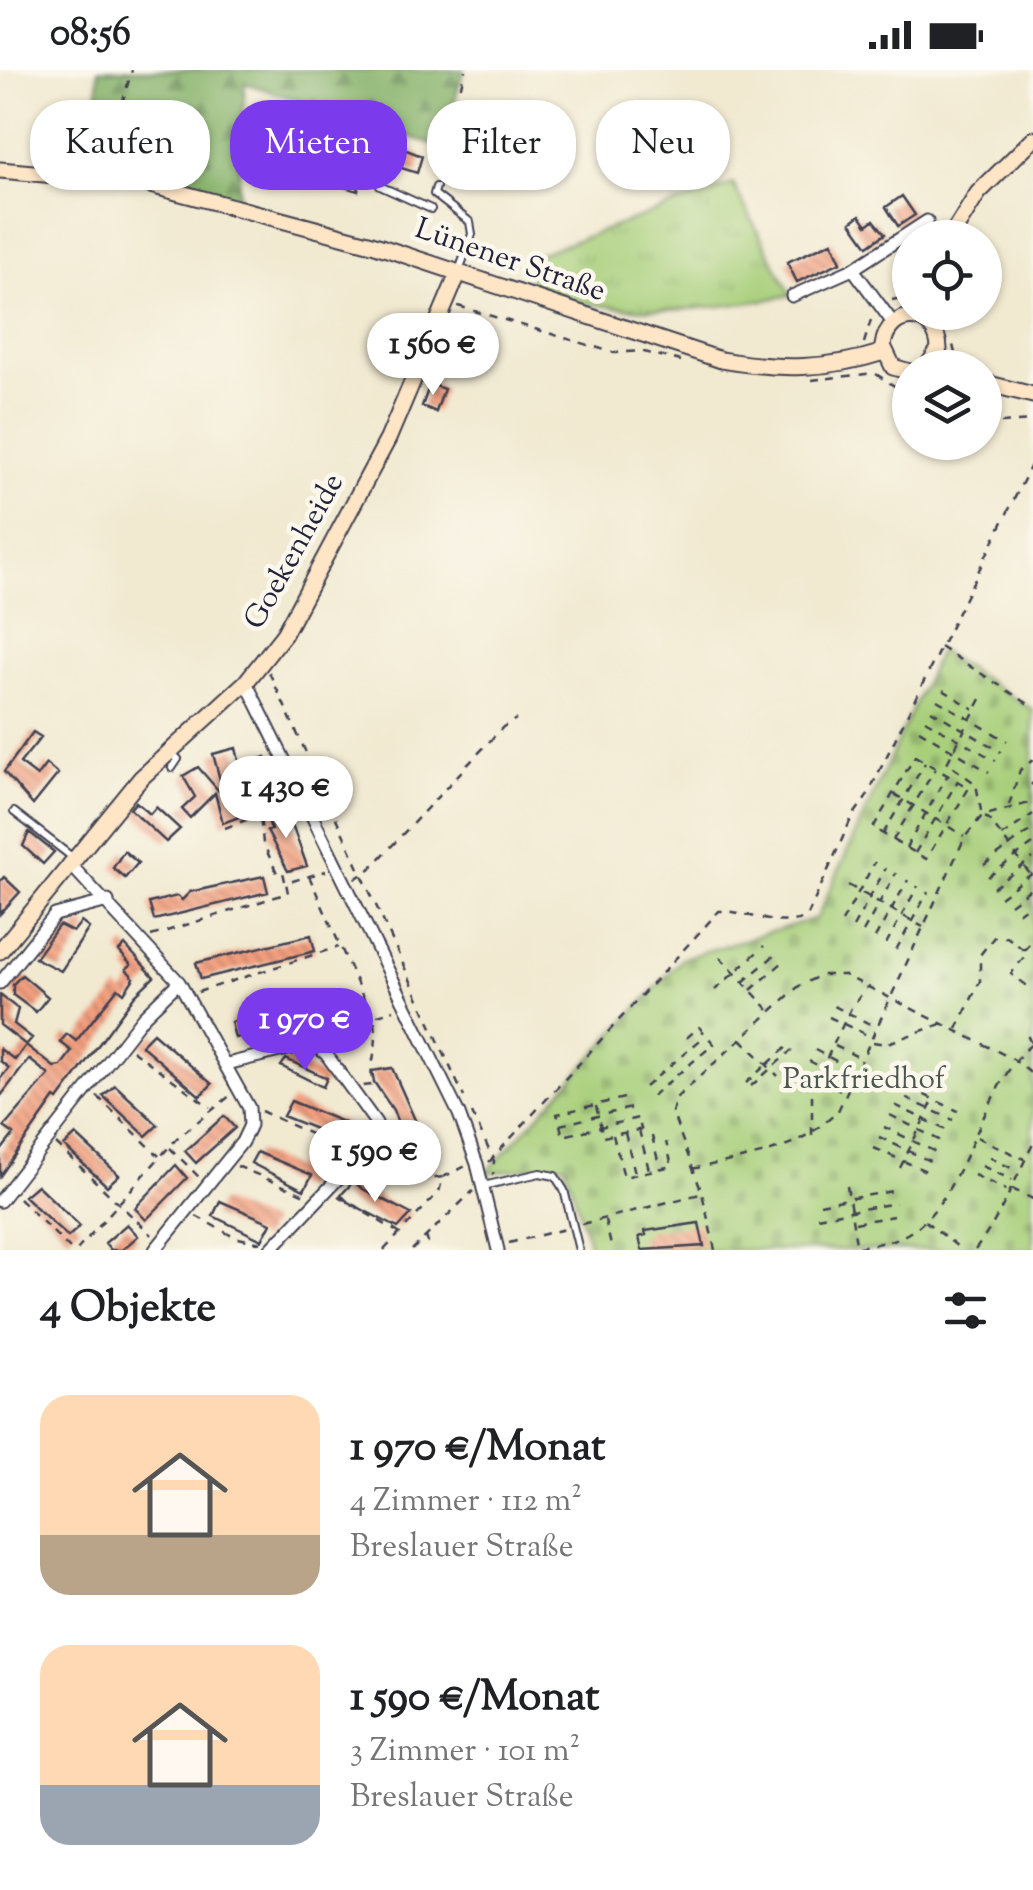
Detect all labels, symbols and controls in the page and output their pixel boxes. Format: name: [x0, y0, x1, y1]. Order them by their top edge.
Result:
text: 08:56: [50, 8, 131, 62]
chip: Kaufen: [30, 100, 210, 190]
chip: Mieten: [230, 100, 407, 190]
chip: Filter: [427, 100, 576, 190]
chip: Neu: [596, 100, 730, 190]
street label: Lünener Straße: [409, 208, 611, 314]
map controls: [892, 220, 1002, 460]
button: locate: [892, 220, 1002, 330]
pin: 1 560 €: [341, 313, 525, 398]
text: 1 560 €: [389, 322, 477, 368]
button: layers: [892, 350, 1002, 460]
street label: Goekenheide: [234, 466, 356, 638]
pin: 1 430 €: [194, 756, 378, 841]
text: 1 430 €: [241, 765, 331, 811]
pin: 1 970 €: [213, 988, 397, 1073]
text: 1 970 €: [259, 997, 351, 1043]
park label: Parkfriedhof: [783, 1059, 947, 1102]
pin: 1 590 €: [283, 1120, 467, 1205]
text: 1 590 €: [331, 1129, 419, 1175]
text: 4 Objekte: [40, 1280, 216, 1340]
icon: filters: [938, 1283, 993, 1338]
text: 1 970 €/Monat: [350, 1419, 605, 1479]
icon: home: [120, 1435, 240, 1555]
text: 4 Zimmer · 112 m²: [350, 1479, 582, 1525]
text: Breslauer Straße: [350, 1525, 574, 1571]
text: 1 590 €/Monat: [350, 1669, 599, 1729]
icon: home: [120, 1685, 240, 1805]
text: 3 Zimmer · 101 m²: [350, 1729, 580, 1775]
text: Breslauer Straße: [350, 1775, 574, 1821]

